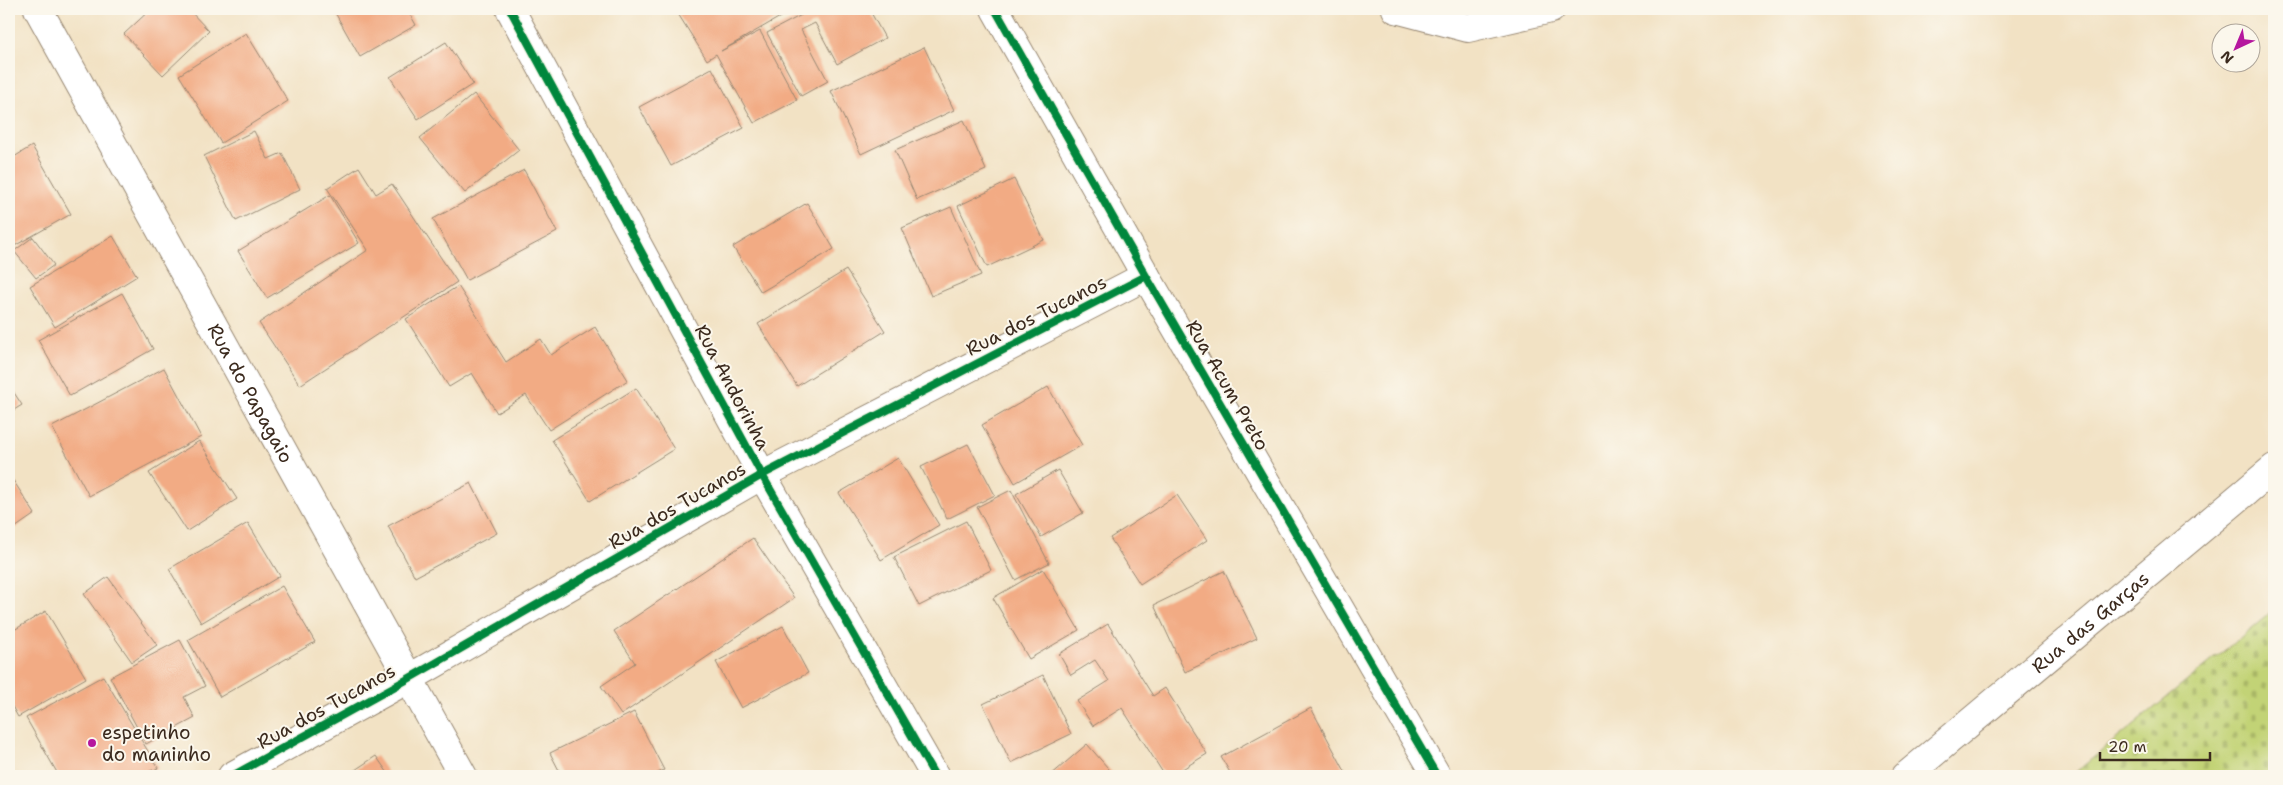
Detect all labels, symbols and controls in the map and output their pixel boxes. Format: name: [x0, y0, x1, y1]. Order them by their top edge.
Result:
north arrow: [2210, 22, 2260, 72]
text: N: [2217, 47, 2237, 68]
street label: Rua dos Tucanos: [962, 269, 1111, 362]
street label: Rua Acum Preto: [1180, 315, 1275, 455]
street label: Rua do Papagaio: [202, 319, 299, 467]
street label: Rua Andorinha: [689, 320, 776, 454]
street label: Rua dos Tucanos: [604, 456, 750, 555]
street label: Rua das Garças: [2026, 566, 2154, 679]
street label: Rua dos Tucanos: [253, 658, 400, 755]
place label: espetinho do maninho: [102, 720, 211, 767]
scale bar: [2100, 730, 2210, 762]
marker: espetinho do maninho: [86, 737, 98, 749]
text: 20 m: [2108, 737, 2147, 757]

